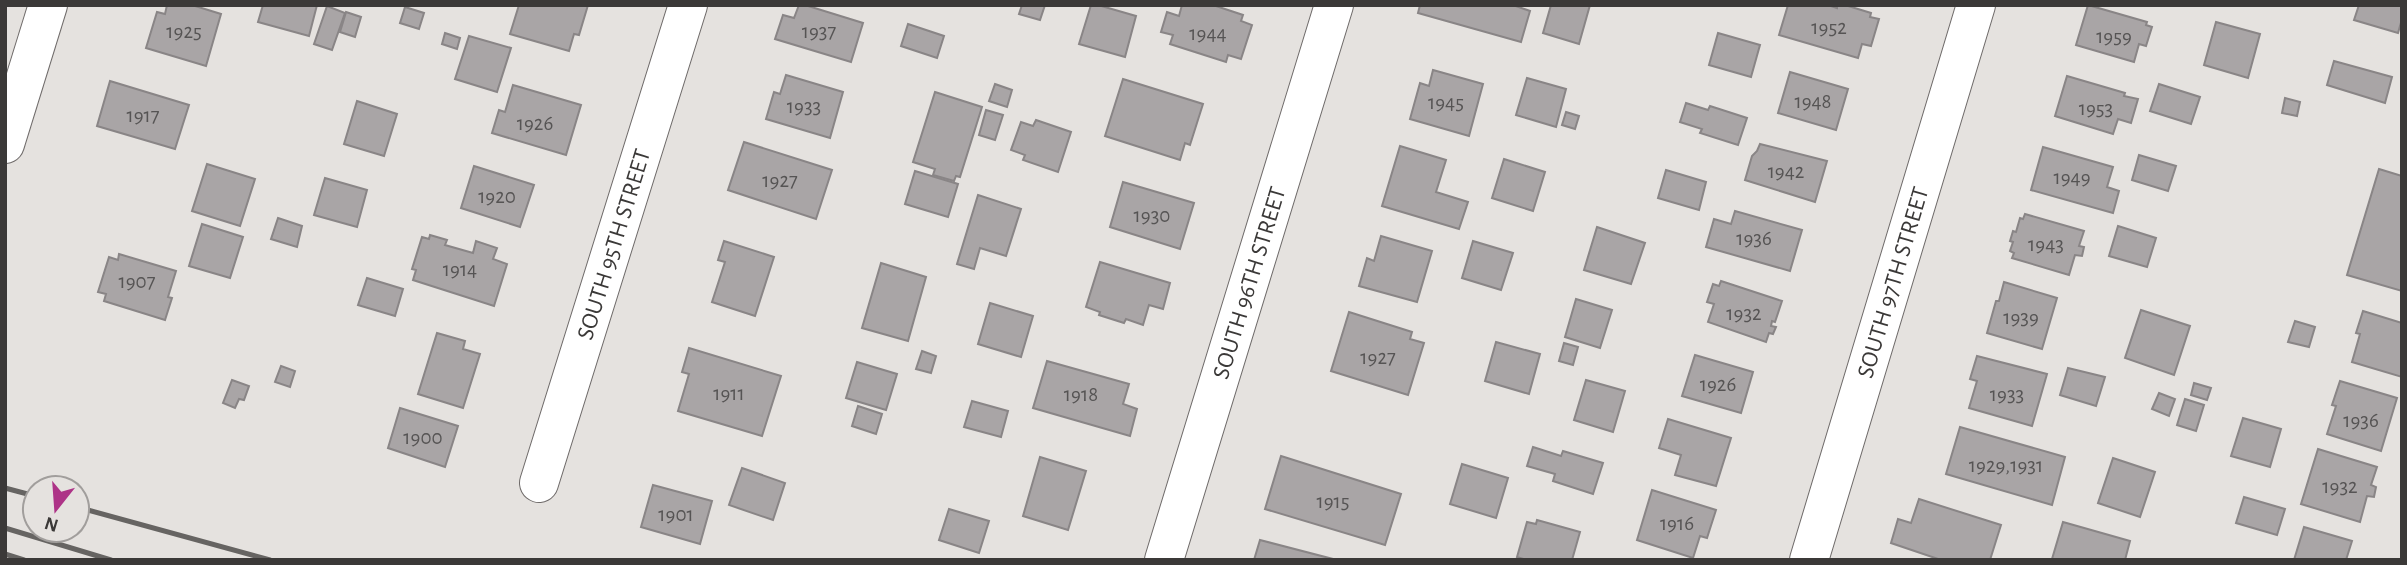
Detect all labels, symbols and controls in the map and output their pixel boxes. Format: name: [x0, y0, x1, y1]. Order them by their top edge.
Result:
house number: 1952: [1811, 17, 1847, 38]
house number: 1925: [166, 21, 202, 42]
house number: 1937: [802, 21, 836, 42]
house number: 1944: [1189, 23, 1227, 44]
house number: 1959: [2096, 26, 2132, 47]
house number: 1948: [1794, 91, 1832, 112]
house number: 1945: [1428, 92, 1464, 113]
house number: 1933: [787, 96, 821, 117]
house number: 1953: [2079, 98, 2113, 119]
house number: 1917: [126, 105, 160, 126]
house number: 1926: [517, 113, 553, 134]
street label: SOUTH 95TH STREET: [573, 146, 655, 343]
house number: 1942: [1768, 161, 1804, 182]
house number: 1949: [2053, 167, 2091, 188]
house number: 1927: [762, 170, 798, 191]
street label: SOUTH 96TH STREET: [1209, 184, 1291, 382]
street label: SOUTH 97TH STREET: [1853, 184, 1934, 381]
house number: 1920: [478, 186, 516, 207]
house number: 1930: [1134, 205, 1170, 226]
house number: 1936: [1736, 228, 1772, 249]
house number: 1943: [2028, 234, 2064, 255]
house number: 1914: [443, 259, 477, 280]
house number: 1907: [119, 271, 156, 292]
house number: 1932: [1726, 303, 1762, 324]
house number: 1939: [2003, 307, 2039, 328]
house number: 1927: [1360, 347, 1396, 368]
house number: 1926: [1700, 374, 1736, 395]
house number: 1911: [713, 383, 745, 404]
house number: 1918: [1064, 384, 1098, 405]
house number: 1933: [1990, 384, 2024, 405]
house number: 1936: [2343, 410, 2379, 431]
house number: 1900: [403, 427, 443, 448]
house number: 1929,1931: [1969, 455, 2043, 476]
north arrow: [21, 474, 91, 544]
house number: 1932: [2322, 476, 2358, 497]
house number: 1915: [1316, 491, 1350, 512]
house number: 1901: [658, 504, 694, 525]
text: N: [42, 513, 61, 535]
house number: 1916: [1660, 513, 1694, 534]

